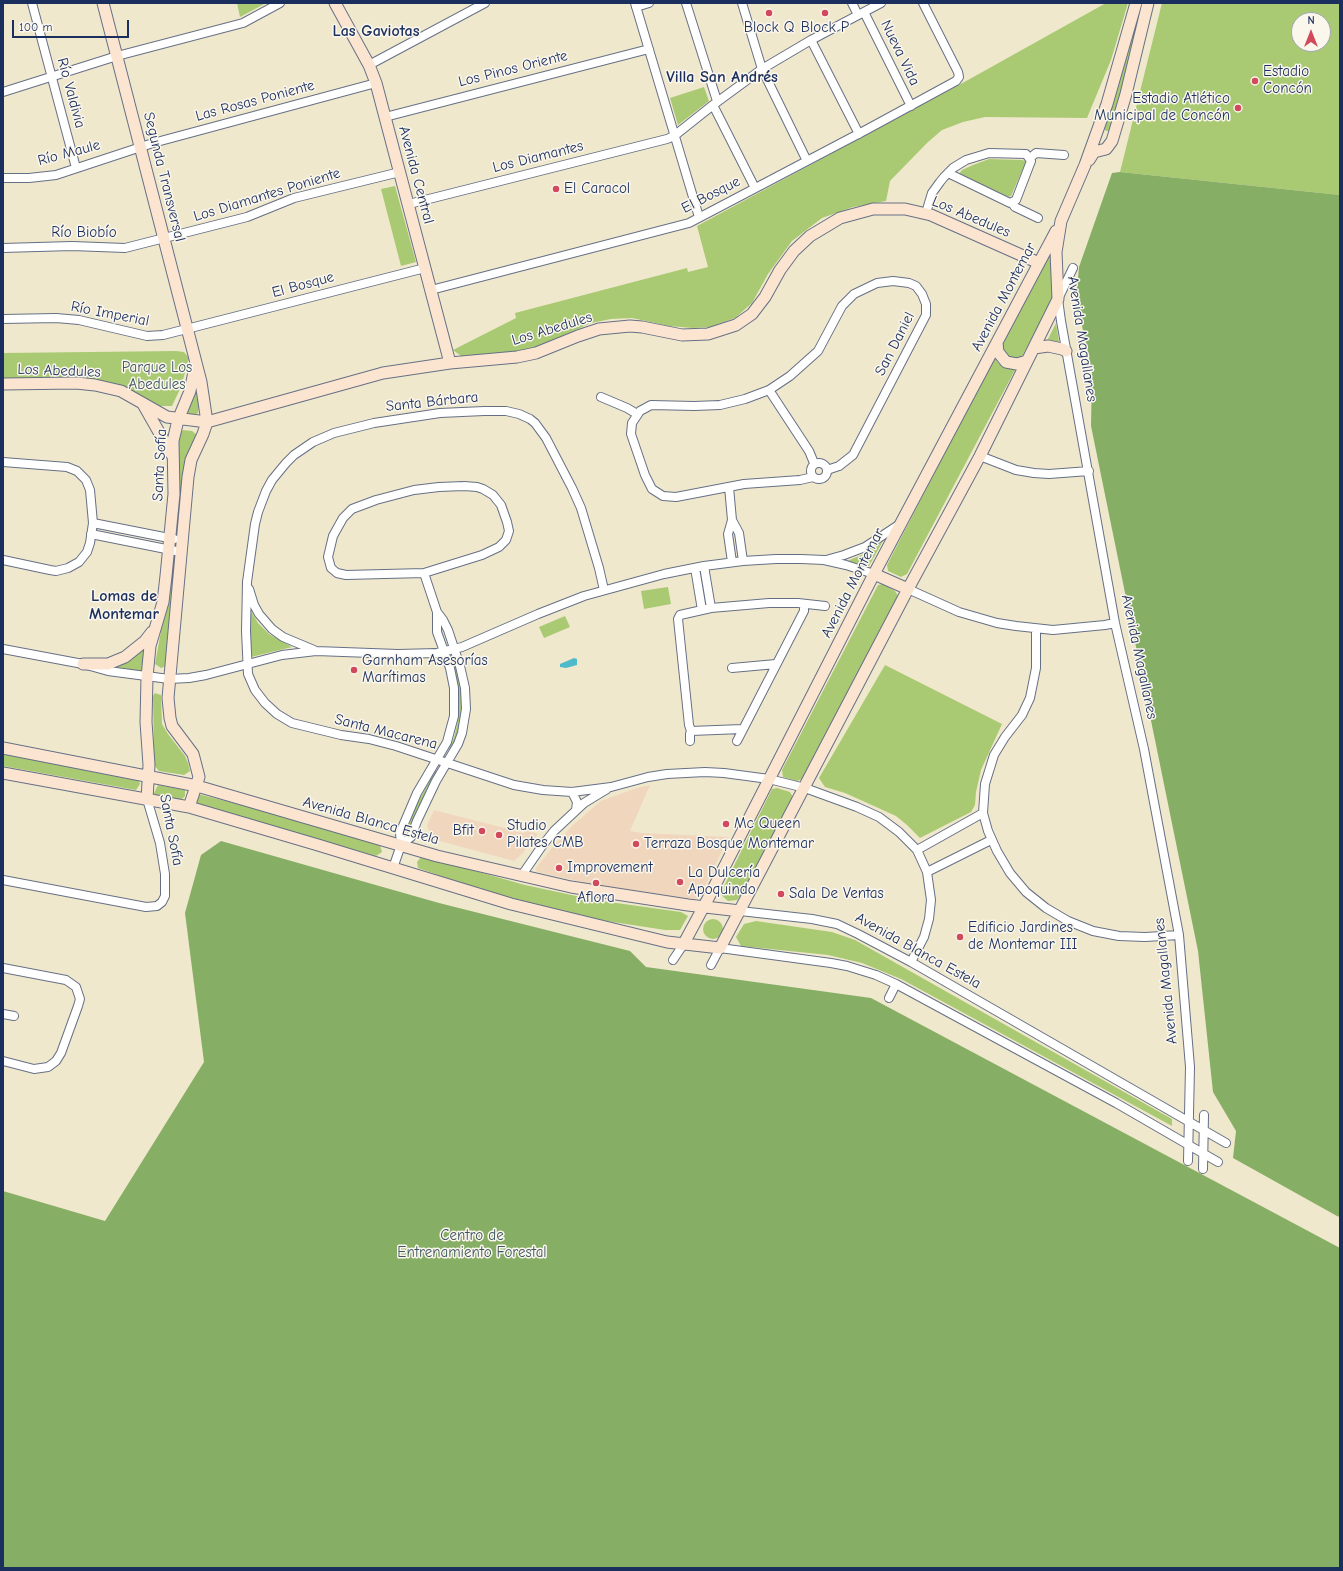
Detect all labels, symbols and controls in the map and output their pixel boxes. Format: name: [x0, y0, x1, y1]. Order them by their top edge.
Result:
marker: Block Q: [764, 8, 774, 18]
marker: Block P: [820, 8, 830, 18]
scale bar: [14, 12, 131, 38]
north arrow: [1291, 12, 1331, 52]
text: N: [1307, 14, 1315, 27]
street label: Nueva Vida: [876, 17, 924, 89]
place label: Block Q: [744, 19, 794, 37]
place label: Block P: [801, 19, 849, 37]
text: 100 m: [19, 20, 52, 34]
district label: Las Gaviotas: [333, 21, 419, 41]
street label: Los Pinos Oriente: [457, 47, 569, 91]
street label: Río Valdivia: [53, 56, 89, 130]
place label: Estadio Concón: [1263, 63, 1312, 98]
district label: Villa San Andrés: [666, 67, 778, 87]
street label: Las Rosas Poniente: [193, 76, 317, 126]
marker: Estadio Concón: [1250, 76, 1260, 86]
place label: Estadio Atlético Municipal de Concón: [1094, 90, 1230, 125]
marker: Estadio Atlético Municipal de Concón: [1233, 103, 1243, 113]
street label: Segunda Transversal: [139, 110, 189, 244]
street label: Avenida Central: [394, 124, 438, 226]
street label: Río Maule: [36, 136, 102, 170]
street label: Los Diamantes: [491, 137, 585, 177]
street label: Los Diamantes Poniente: [191, 164, 343, 226]
street label: El Bosque: [679, 173, 743, 217]
place label: El Caracol: [564, 180, 630, 198]
marker: El Caracol: [551, 184, 561, 194]
street label: Los Abedules: [929, 192, 1013, 242]
street label: Río Biobío: [51, 224, 117, 242]
street label: Avenida Montemar: [968, 239, 1040, 355]
street label: El Bosque: [270, 268, 336, 302]
street label: Avenida Magallanes: [1063, 275, 1101, 403]
street label: Río Imperial: [69, 298, 151, 330]
street label: Los Abedules: [510, 308, 594, 350]
street label: San Daniel: [871, 309, 919, 379]
park label: Parque Los Abedules: [122, 359, 192, 394]
street label: Los Abedules: [17, 361, 101, 381]
street label: Santa Bárbara: [385, 388, 479, 416]
street label: Santa Sofía: [149, 428, 171, 502]
street label: Avenida Montemar: [818, 525, 888, 641]
district label: Lomas de Montemar: [89, 586, 159, 624]
street label: Avenida Magallanes: [1117, 593, 1161, 721]
place label: Garnham Asesorías Marítimas: [362, 652, 488, 687]
marker: Garnham Asesorías Marítimas: [349, 665, 359, 675]
street label: Santa Macarena: [333, 711, 439, 753]
street label: Santa Sofía: [155, 793, 187, 867]
street label: Avenida Blanca Estela: [301, 793, 441, 849]
place label: Mc Queen: [734, 815, 800, 833]
place label: Studio Pilates CMB: [507, 817, 584, 852]
marker: Mc Queen: [721, 819, 731, 829]
place label: Bfit: [453, 822, 474, 840]
marker: Bfit: [477, 826, 487, 836]
marker: Studio Pilates CMB: [494, 830, 504, 840]
place label: Terraza Bosque Montemar: [644, 835, 814, 853]
marker: Terraza Bosque Montemar: [631, 839, 641, 849]
place label: Improvement: [567, 859, 653, 877]
marker: Improvement: [554, 863, 564, 873]
place label: La Dulcería Apoquindo: [688, 864, 760, 899]
marker: La Dulcería Apoquindo: [675, 877, 685, 887]
marker: Aflora: [591, 878, 601, 888]
place label: Sala De Ventas: [789, 885, 884, 903]
place label: Aflora: [577, 889, 615, 907]
marker: Sala De Ventas: [776, 889, 786, 899]
street label: Avenida Blanca Estela: [852, 909, 984, 993]
street label: Avenida Magallanes: [1150, 917, 1182, 1045]
place label: Edificio Jardines de Montemar III: [968, 919, 1077, 954]
marker: Edificio Jardines de Montemar III: [955, 932, 965, 942]
park label: Centro de Entrenamiento Forestal: [397, 1227, 547, 1262]

